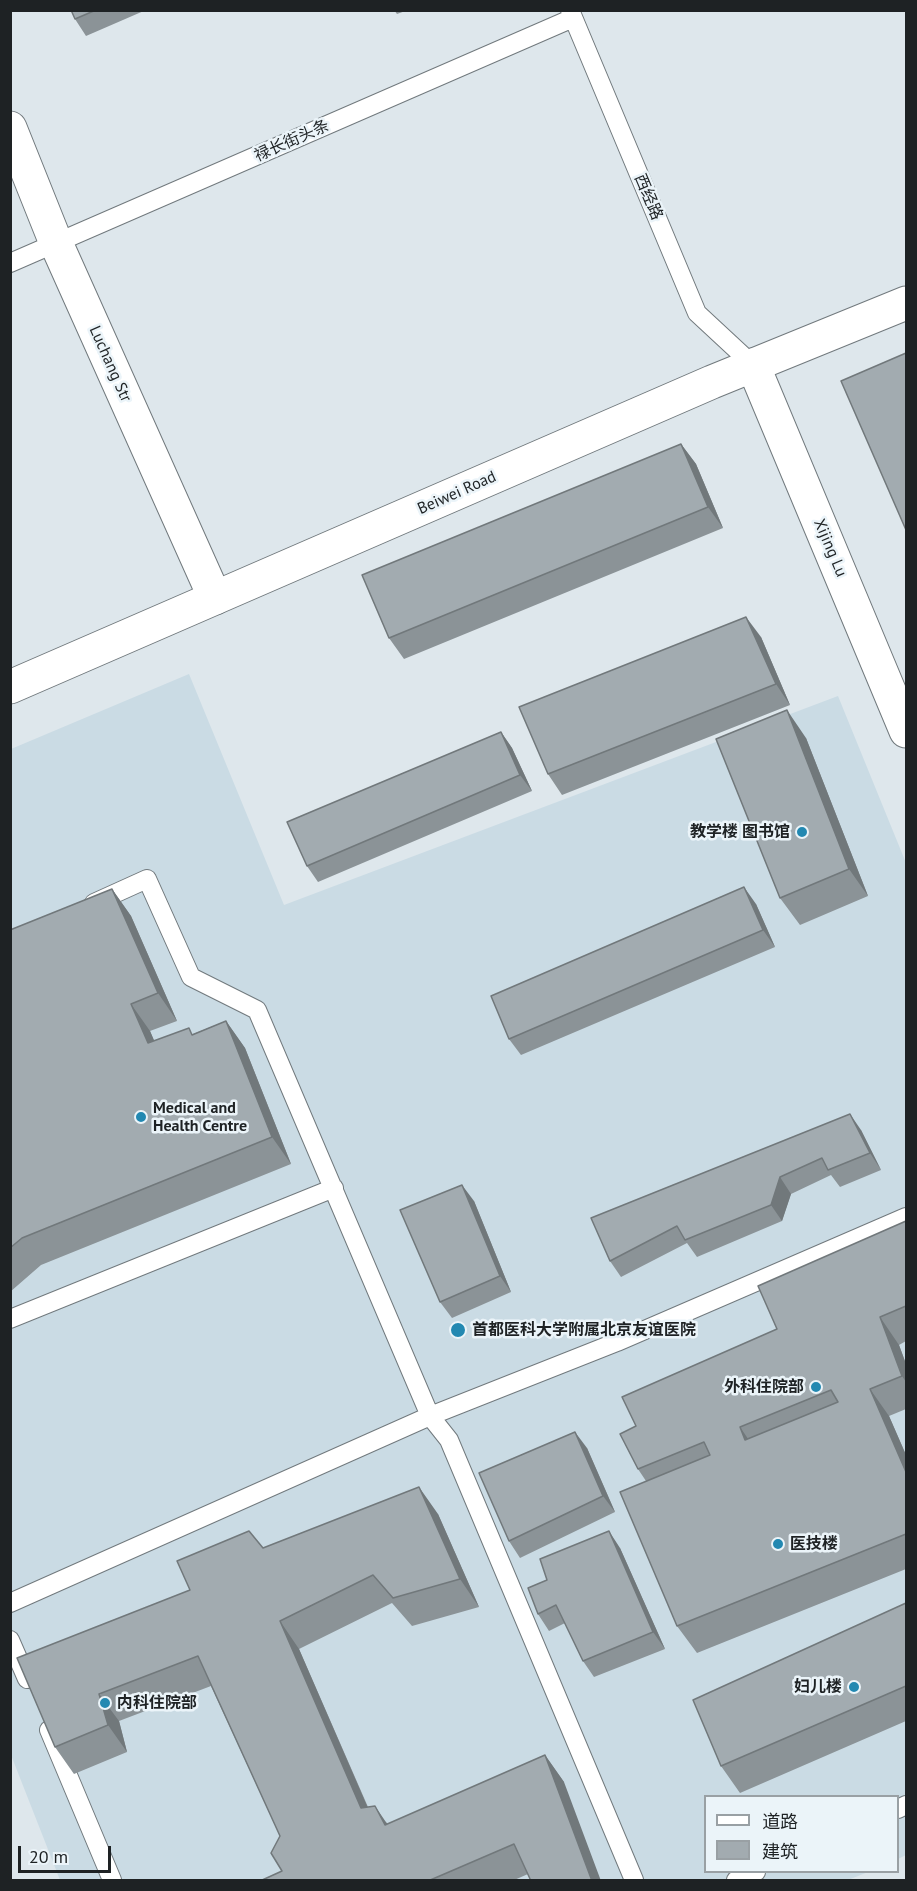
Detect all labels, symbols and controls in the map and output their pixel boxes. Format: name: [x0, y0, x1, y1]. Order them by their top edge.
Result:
street label: 禄长街头条: [252, 116, 332, 166]
street label: 西经路: [630, 171, 666, 223]
street label: Luchang Str: [85, 323, 135, 405]
street label: Beiwei Road: [415, 467, 499, 519]
street label: Xijing Lu: [809, 516, 851, 580]
place label: 教学楼 图书馆: [690, 822, 790, 842]
marker: 教学楼 图书馆: [795, 825, 809, 839]
place label: Medical and Health Centre: [153, 1098, 247, 1136]
marker: Medical and Health Centre: [134, 1110, 148, 1124]
place label: 首都医科大学附属北京友谊医院: [472, 1320, 696, 1340]
marker: 首都医科大学附属北京友谊医院: [449, 1321, 467, 1339]
place label: 外科住院部: [724, 1377, 804, 1397]
marker: 外科住院部: [809, 1380, 823, 1394]
place label: 医技楼: [790, 1534, 838, 1554]
marker: 医技楼: [771, 1537, 785, 1551]
place label: 妇儿楼: [794, 1677, 842, 1697]
marker: 妇儿楼: [847, 1680, 861, 1694]
place label: 内科住院部: [117, 1693, 197, 1713]
marker: 内科住院部: [98, 1696, 112, 1710]
legend: [704, 1795, 899, 1873]
text: 道路: [762, 1810, 798, 1833]
scale bar: [21, 1834, 114, 1872]
text: 建筑: [762, 1840, 798, 1863]
text: 20 m: [29, 1845, 68, 1868]

